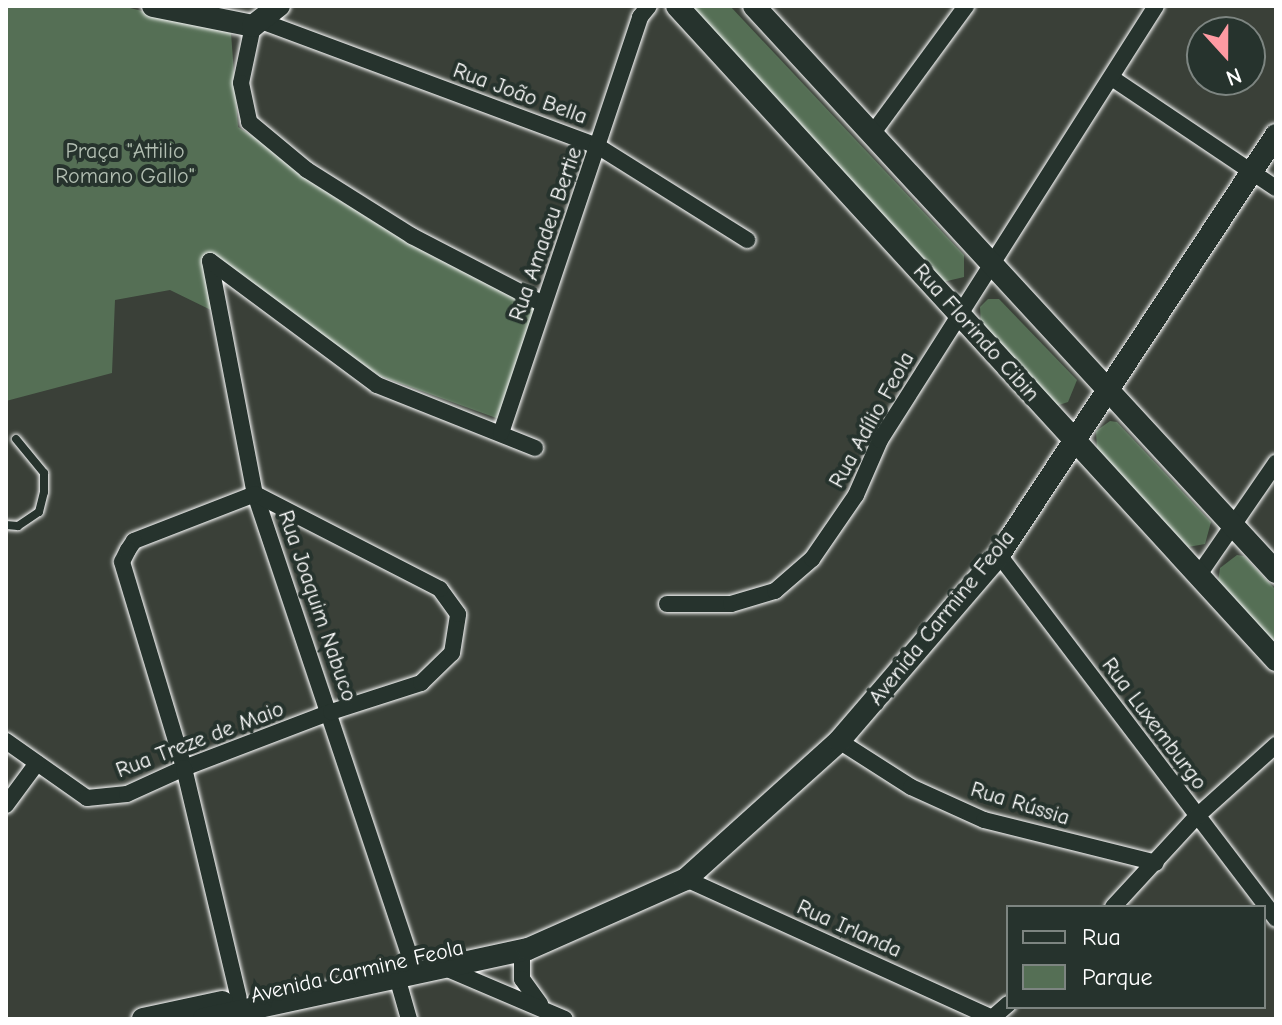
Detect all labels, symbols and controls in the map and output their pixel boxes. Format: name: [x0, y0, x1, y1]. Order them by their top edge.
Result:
north arrow: [1186, 16, 1266, 96]
street label: Rua João Bella: [449, 58, 591, 130]
text: N: [1223, 62, 1245, 91]
park label: Praça "Attilio Romano Gallo": [55, 138, 195, 190]
street label: Rua Amadeu Bertie: [504, 143, 588, 325]
street label: Rua Florindo Cibin: [907, 259, 1045, 407]
street label: Rua Adílio Feola: [824, 347, 920, 493]
street label: Rua Joaquim Nabuco: [272, 507, 362, 705]
street label: Avenida Carmine Feola: [863, 525, 1021, 711]
street label: Rua Luxemburgo: [1096, 653, 1212, 795]
street label: Rua Treze de Maio: [112, 696, 288, 784]
street label: Rua Rússia: [967, 776, 1073, 832]
street label: Rua Irlanda: [793, 894, 905, 964]
legend: [1006, 905, 1266, 1009]
text: Rua: [1082, 923, 1121, 951]
street label: Avenida Carmine Feola: [248, 935, 466, 1009]
text: Parque: [1082, 963, 1153, 991]

